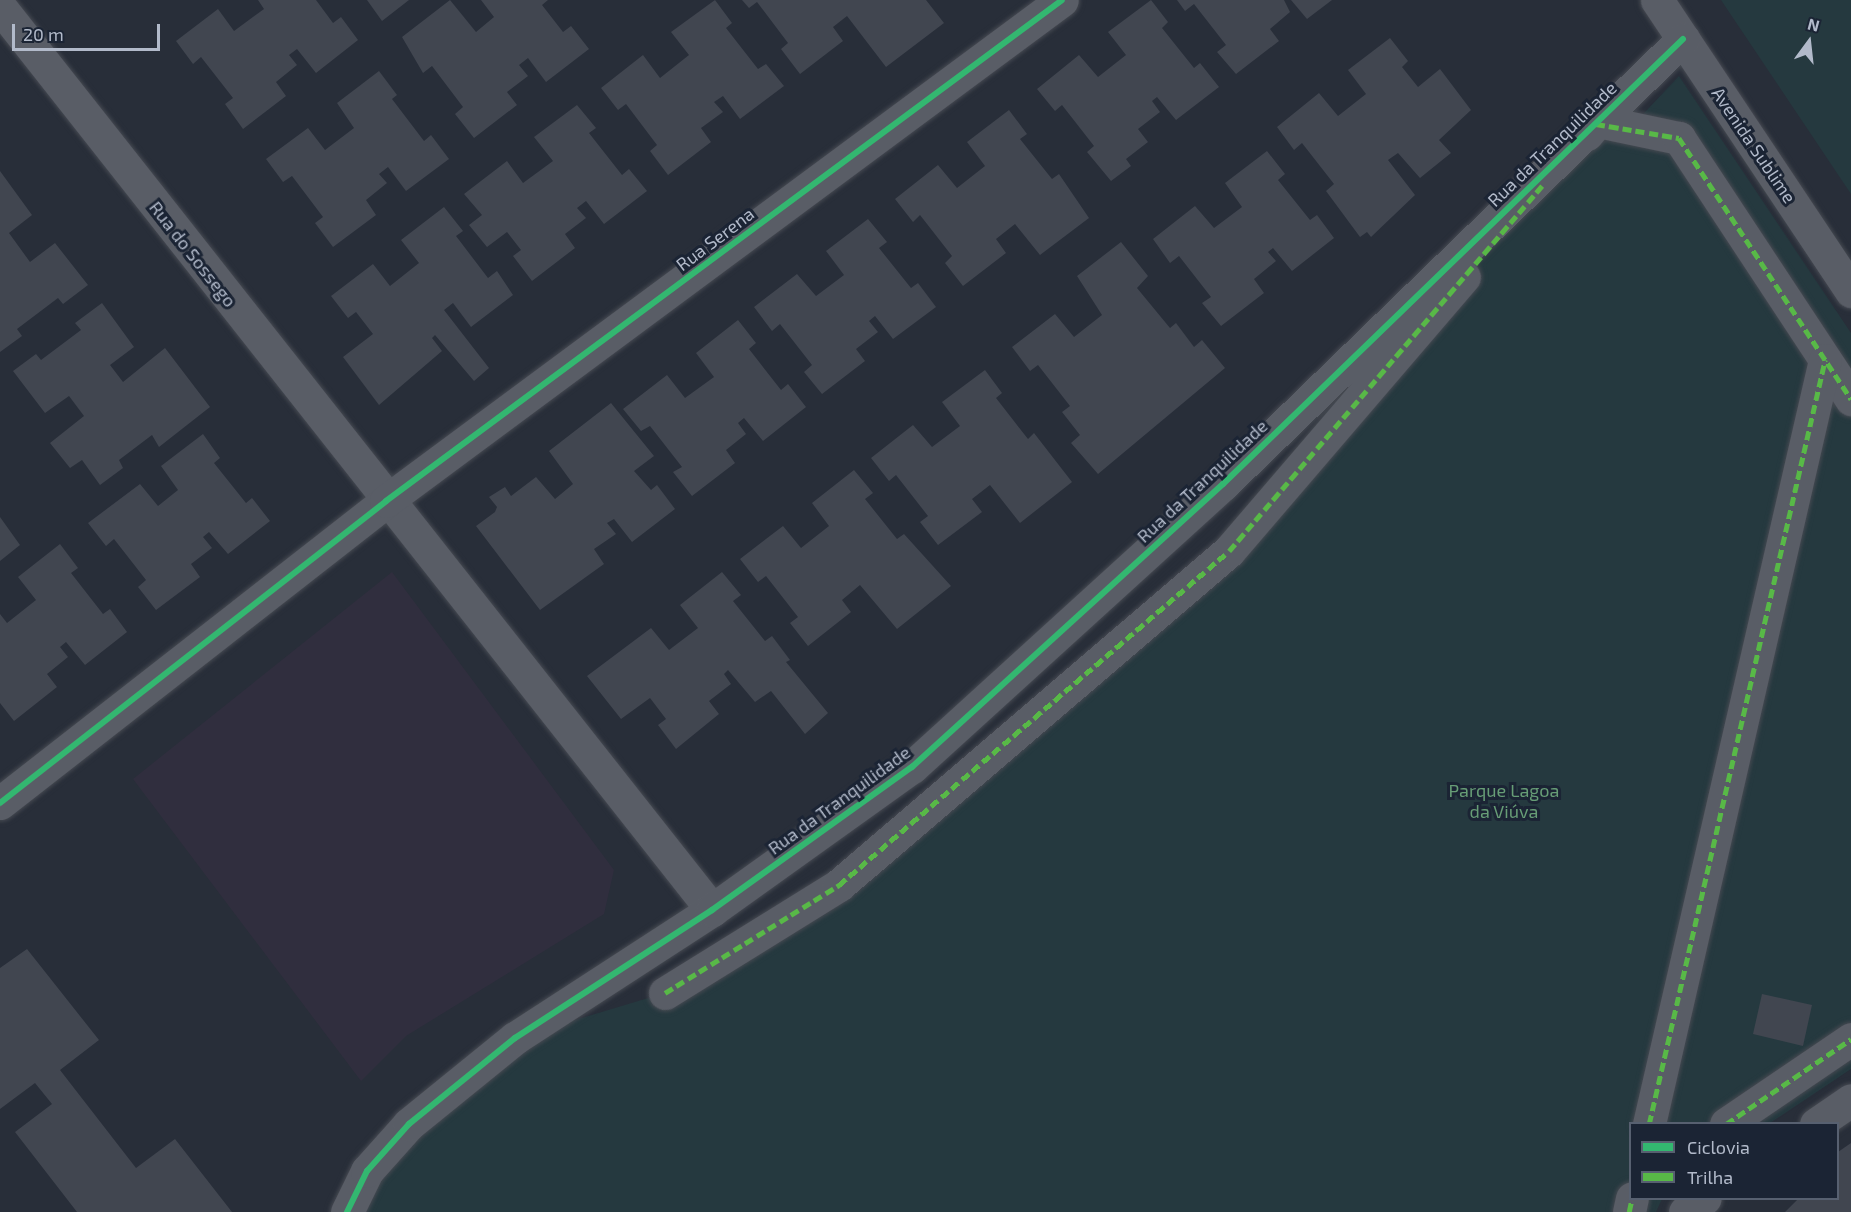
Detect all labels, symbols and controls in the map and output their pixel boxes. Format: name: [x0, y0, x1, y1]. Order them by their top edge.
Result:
scale bar: [15, 12, 164, 50]
north arrow: [1779, 12, 1839, 72]
text: N: [1806, 13, 1822, 35]
text: 20 m: [23, 23, 64, 45]
street label: Rua da Tranquilidade: [1483, 77, 1621, 211]
street label: Avenida Sublime: [1707, 83, 1801, 207]
street label: Rua do Sossego: [145, 197, 241, 311]
street label: Rua Serena: [672, 203, 758, 275]
street label: Rua da Tranquilidade: [1132, 415, 1272, 547]
street label: Rua da Tranquilidade: [764, 741, 914, 859]
park label: Parque Lagoa da Viúva: [1449, 780, 1559, 822]
legend: [1629, 1122, 1839, 1200]
text: Ciclovia: [1687, 1136, 1750, 1158]
text: Trilha: [1687, 1166, 1733, 1188]

